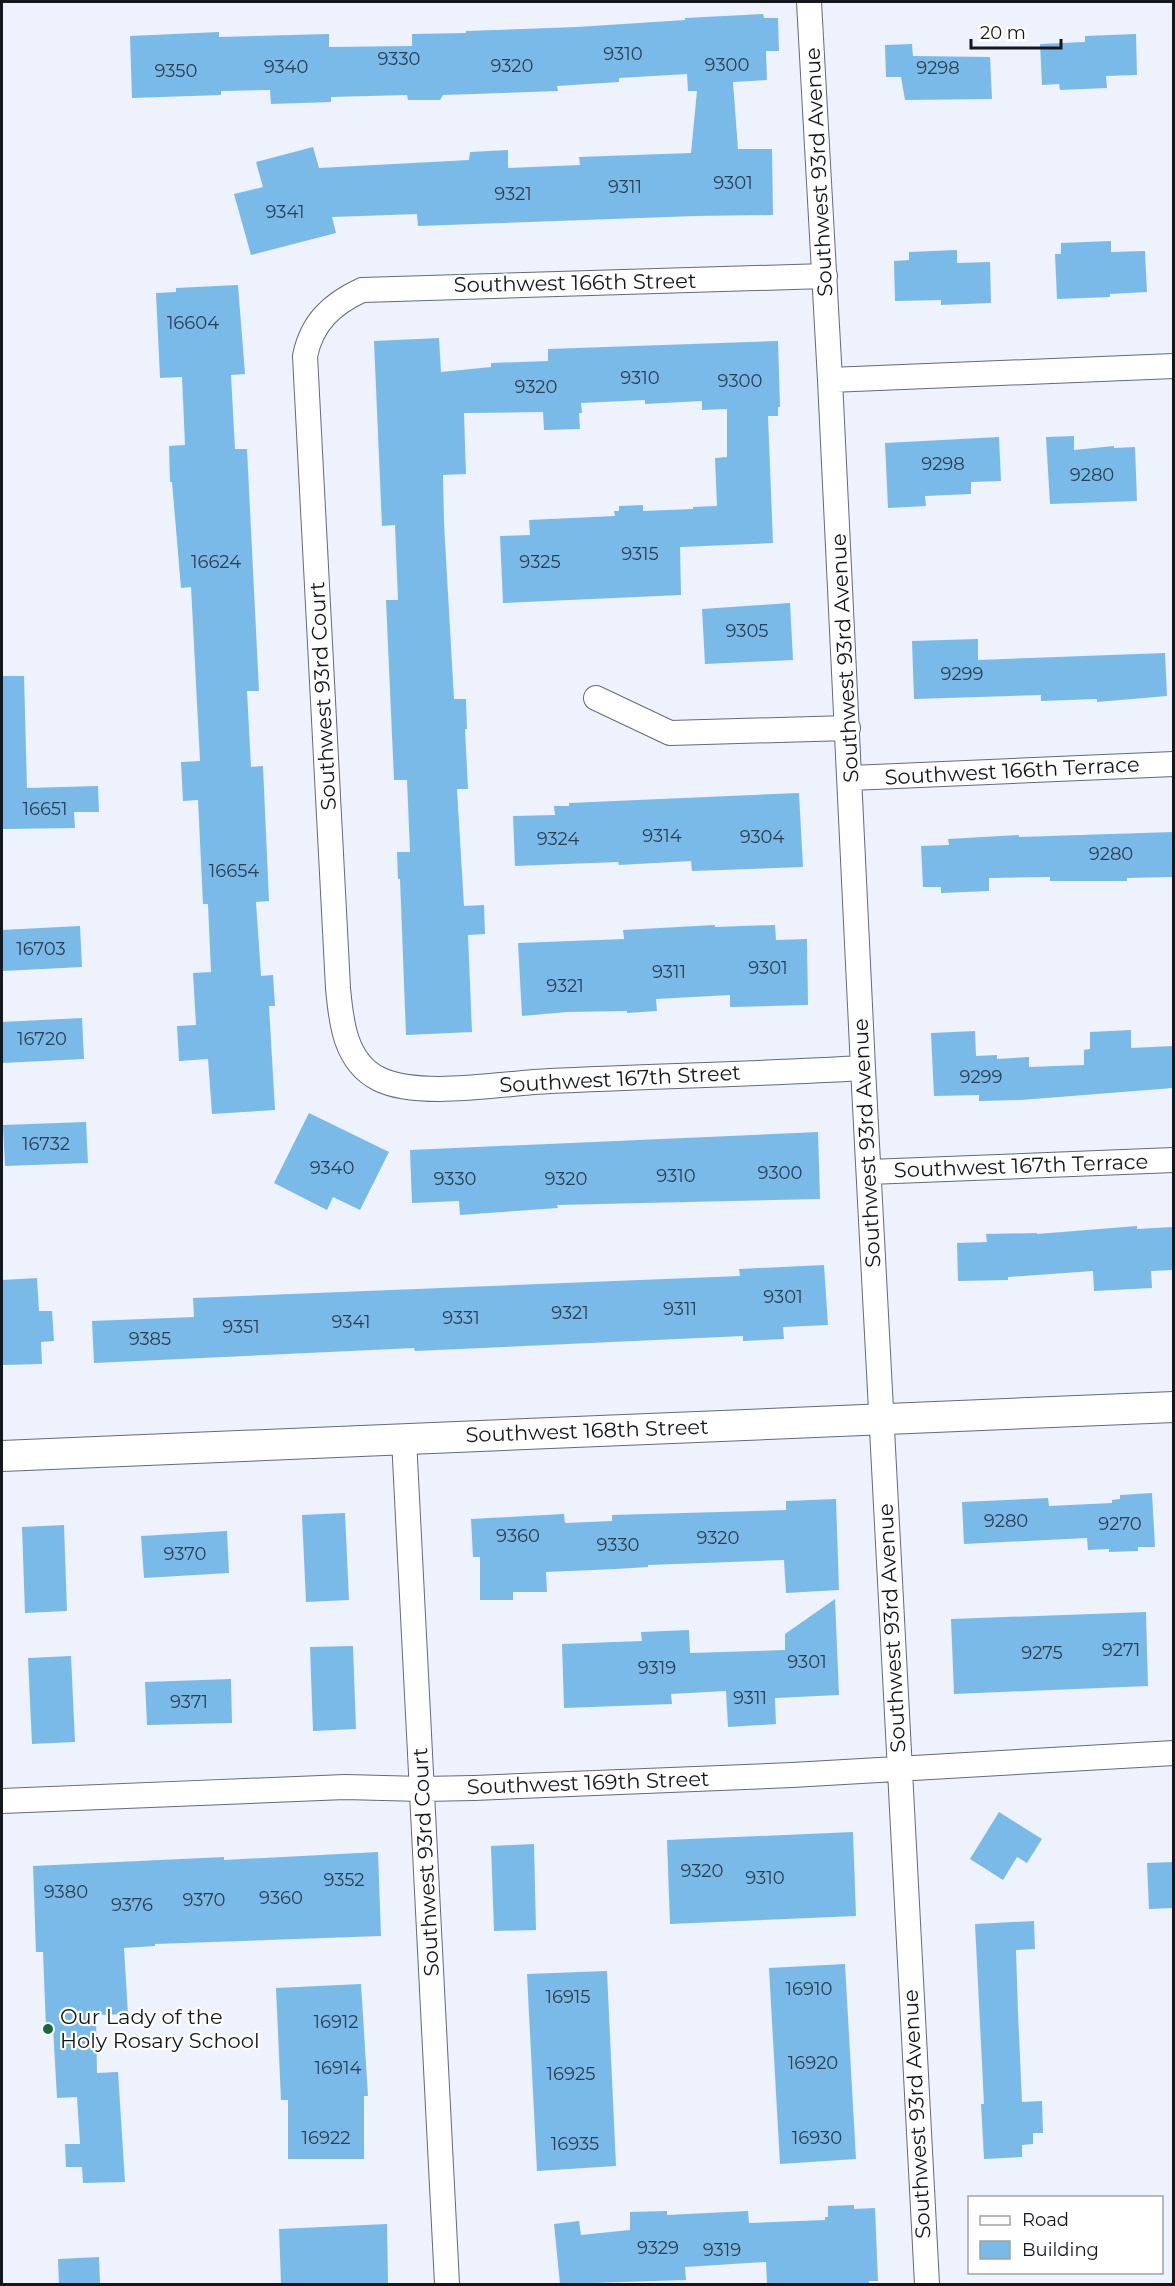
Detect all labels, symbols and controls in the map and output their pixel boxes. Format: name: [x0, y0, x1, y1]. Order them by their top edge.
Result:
scale bar: [971, 12, 1061, 50]
text: 20 m: [980, 22, 1026, 44]
house number: 9310: [603, 43, 643, 65]
street label: Southwest 93rd Avenue: [799, 47, 838, 297]
house number: 9330: [378, 48, 420, 70]
house number: 9300: [705, 54, 749, 76]
house number: 9320: [491, 55, 533, 77]
house number: 9340: [264, 56, 308, 78]
house number: 9298: [916, 57, 960, 79]
house number: 9350: [155, 60, 197, 82]
house number: 9301: [713, 172, 753, 194]
house number: 9311: [608, 176, 642, 198]
house number: 9321: [494, 183, 532, 205]
house number: 9341: [266, 201, 304, 223]
street label: Southwest 166th Street: [453, 268, 697, 297]
house number: 16604: [167, 312, 219, 334]
house number: 9310: [620, 367, 660, 389]
house number: 9300: [718, 370, 762, 392]
house number: 9320: [515, 376, 557, 398]
house number: 9298: [921, 453, 965, 475]
house number: 9280: [1070, 464, 1114, 486]
street label: Southwest 93rd Avenue: [825, 533, 864, 783]
house number: 9315: [621, 543, 659, 565]
house number: 16624: [191, 551, 241, 573]
house number: 9325: [519, 551, 561, 573]
street label: Southwest 93rd Court: [304, 581, 341, 811]
house number: 9305: [725, 620, 769, 642]
house number: 9299: [940, 663, 984, 685]
street label: Southwest 166th Terrace: [884, 751, 1140, 790]
house number: 16651: [22, 798, 68, 820]
house number: 9314: [642, 825, 682, 847]
house number: 9304: [740, 826, 784, 848]
house number: 9324: [537, 828, 579, 850]
house number: 9280: [1089, 843, 1133, 865]
house number: 16654: [209, 860, 259, 882]
house number: 16703: [16, 938, 66, 960]
house number: 9301: [748, 957, 788, 979]
house number: 9311: [652, 961, 686, 983]
house number: 9321: [546, 975, 584, 997]
street label: Southwest 93rd Avenue: [847, 1018, 886, 1268]
house number: 16720: [17, 1028, 67, 1050]
street label: Southwest 167th Street: [499, 1060, 741, 1097]
house number: 9299: [959, 1066, 1003, 1088]
house number: 16732: [22, 1133, 70, 1155]
street label: Southwest 167th Terrace: [893, 1149, 1149, 1182]
house number: 9340: [310, 1157, 354, 1179]
house number: 9300: [758, 1162, 802, 1184]
house number: 9310: [656, 1165, 696, 1187]
house number: 9330: [434, 1168, 476, 1190]
house number: 9320: [545, 1168, 587, 1190]
house number: 9301: [763, 1286, 803, 1308]
house number: 9311: [663, 1298, 697, 1320]
house number: 9321: [551, 1302, 589, 1324]
house number: 9331: [442, 1307, 480, 1329]
house number: 9341: [332, 1311, 370, 1333]
house number: 9351: [222, 1316, 260, 1338]
house number: 9385: [129, 1328, 171, 1350]
street label: Southwest 168th Street: [465, 1414, 709, 1447]
street label: Southwest 93rd Avenue: [872, 1503, 911, 1753]
house number: 9280: [984, 1510, 1028, 1532]
house number: 9270: [1098, 1513, 1142, 1535]
house number: 9360: [496, 1525, 540, 1547]
house number: 9320: [697, 1527, 739, 1549]
house number: 9330: [597, 1534, 639, 1556]
house number: 9370: [164, 1543, 206, 1565]
house number: 9271: [1102, 1639, 1140, 1661]
house number: 9275: [1021, 1642, 1063, 1664]
house number: 9301: [787, 1651, 827, 1673]
house number: 9319: [638, 1657, 676, 1679]
house number: 9311: [733, 1687, 767, 1709]
house number: 9371: [170, 1691, 208, 1713]
street label: Southwest 93rd Court: [407, 1747, 444, 1977]
street label: Southwest 169th Street: [466, 1766, 710, 1799]
house number: 9320: [681, 1860, 723, 1882]
house number: 9310: [745, 1867, 785, 1889]
house number: 9352: [323, 1869, 365, 1891]
house number: 9380: [44, 1881, 88, 1903]
house number: 9360: [259, 1887, 303, 1909]
house number: 9370: [183, 1889, 225, 1911]
house number: 9376: [111, 1894, 153, 1916]
house number: 16910: [786, 1978, 832, 2000]
house number: 16915: [545, 1986, 591, 2008]
street label: Southwest 93rd Avenue: [897, 1989, 936, 2239]
place label: Our Lady of the Holy Rosary School: [60, 2004, 260, 2053]
house number: 16912: [313, 2011, 359, 2033]
marker: Our Lady of the Holy Rosary School: [41, 2022, 55, 2036]
house number: 16920: [788, 2052, 838, 2074]
house number: 16914: [315, 2057, 362, 2079]
house number: 16925: [547, 2063, 595, 2085]
house number: 16922: [302, 2127, 350, 2149]
house number: 16930: [792, 2127, 842, 2149]
house number: 16935: [551, 2133, 599, 2155]
legend: [968, 2196, 1163, 2274]
text: Road: [1022, 2209, 1069, 2231]
house number: 9329: [637, 2237, 679, 2259]
house number: 9319: [703, 2239, 741, 2261]
text: Building: [1022, 2239, 1099, 2261]

